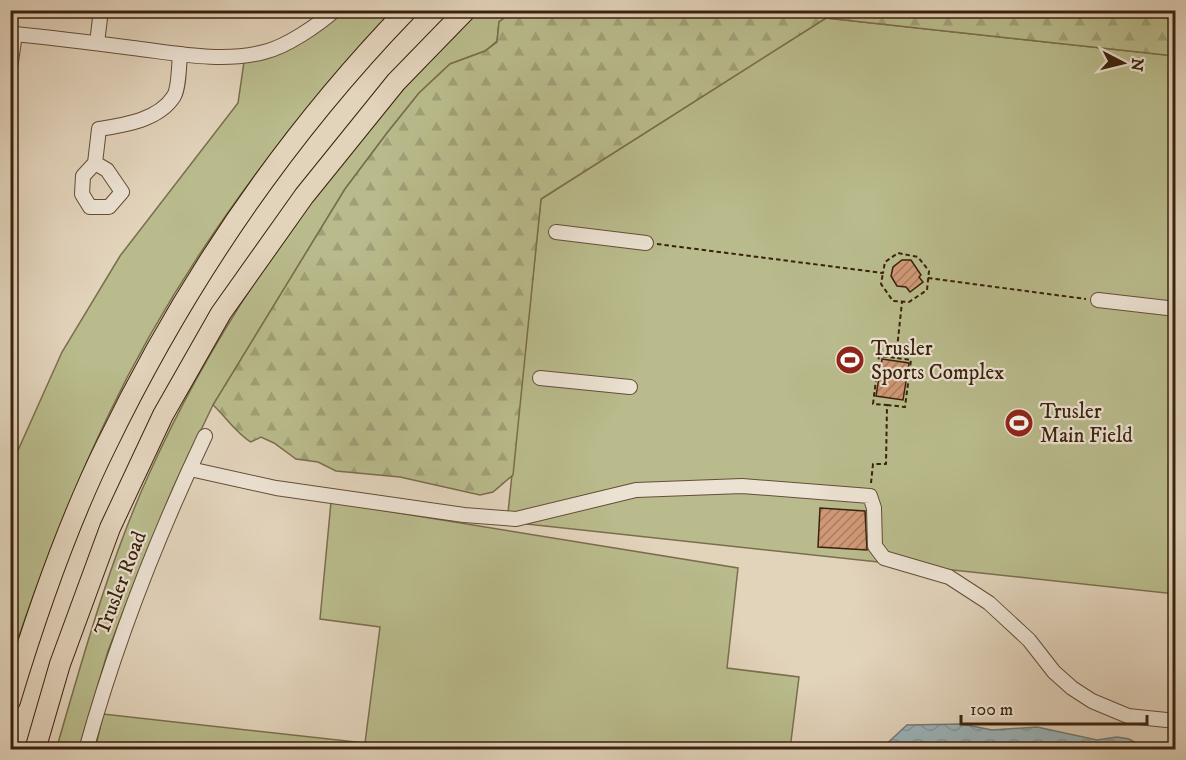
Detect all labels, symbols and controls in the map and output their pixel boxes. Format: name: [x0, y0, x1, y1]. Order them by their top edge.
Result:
north arrow: [1093, 33, 1153, 93]
text: N: [1126, 57, 1148, 72]
place label: Trusler Sports Complex: [871, 336, 1004, 386]
sports icon: Trusler Sports Complex: [834, 344, 866, 376]
place label: Trusler Main Field: [1040, 399, 1133, 449]
sports icon: Trusler Main Field: [1003, 407, 1035, 439]
street label: Trusler Road: [89, 527, 153, 639]
scale bar: [961, 688, 1147, 726]
text: 100 m: [970, 699, 1013, 721]

